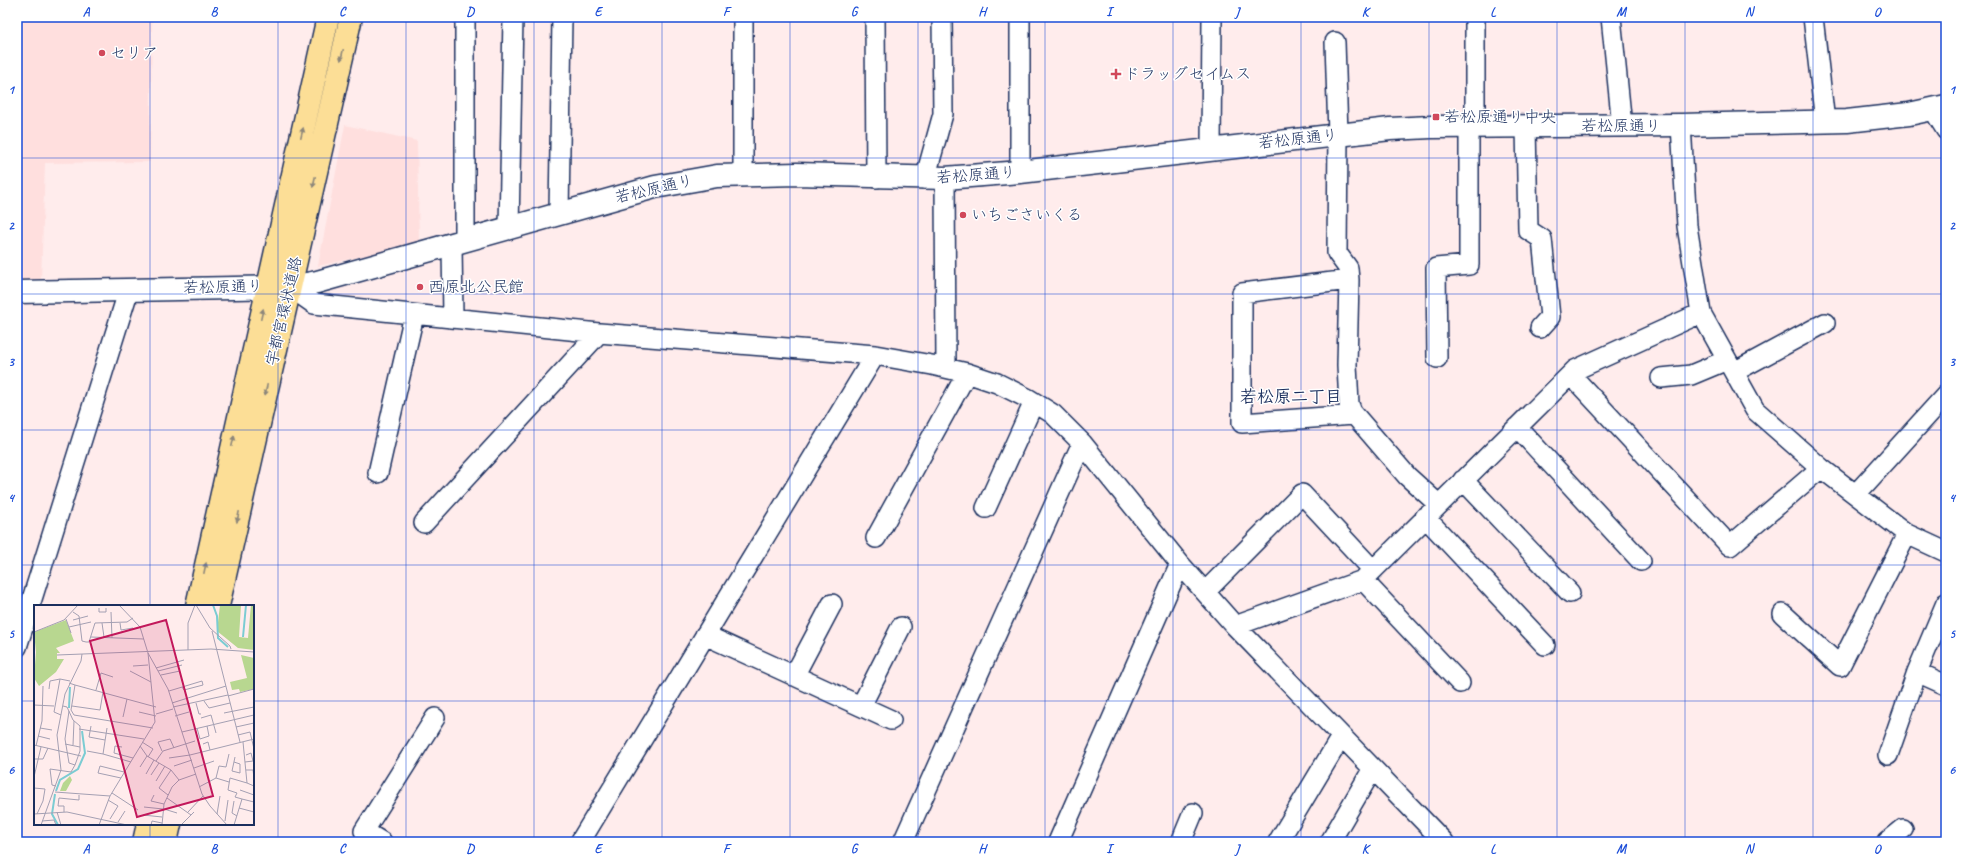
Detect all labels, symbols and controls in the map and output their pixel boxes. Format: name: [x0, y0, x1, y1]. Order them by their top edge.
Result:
text: A: [83, 4, 91, 20]
text: B: [211, 4, 219, 20]
text: C: [339, 4, 347, 20]
text: D: [466, 4, 475, 20]
text: E: [595, 4, 604, 20]
text: F: [723, 4, 732, 20]
text: G: [851, 4, 859, 20]
text: H: [978, 4, 988, 20]
text: I: [1106, 4, 1115, 20]
text: J: [1234, 4, 1241, 20]
text: K: [1362, 4, 1372, 20]
text: L: [1490, 4, 1497, 20]
text: M: [1616, 4, 1627, 20]
text: N: [1745, 4, 1756, 20]
text: O: [1874, 4, 1883, 20]
place label: セリア: [110, 43, 158, 63]
marker: セリア: [97, 48, 107, 58]
one-way arrow: [339, 49, 345, 61]
place label: ドラッグセイムス: [1124, 64, 1251, 84]
marker: ドラッグセイムス: [1111, 69, 1121, 79]
text: 1: [8, 82, 16, 98]
text: 1: [1949, 82, 1957, 98]
place label: 若松原通り中央: [1444, 107, 1556, 127]
marker: 若松原通り中央: [1431, 112, 1441, 122]
street label: 若松原通り: [1581, 116, 1661, 136]
street label: 若松原通り: [1257, 125, 1339, 153]
one-way arrow: [299, 126, 305, 138]
street label: 若松原通り: [935, 162, 1017, 188]
street label: 若松原通り: [613, 170, 695, 208]
one-way arrow: [310, 176, 316, 188]
place label: いちごさいくる: [971, 205, 1083, 225]
marker: いちごさいくる: [958, 210, 968, 220]
text: 2: [8, 218, 15, 234]
text: 2: [1949, 218, 1956, 234]
street label: 宇都宮環状道路: [262, 254, 306, 368]
street label: 若松原通り: [183, 276, 263, 298]
place label: 西原北公民館: [428, 277, 524, 297]
marker: 西原北公民館: [415, 282, 425, 292]
one-way arrow: [259, 308, 265, 320]
text: 3: [8, 354, 15, 370]
text: 3: [1949, 354, 1956, 370]
one-way arrow: [263, 384, 269, 397]
district label: 若松原二丁目: [1240, 386, 1342, 407]
one-way arrow: [231, 435, 237, 447]
text: 4: [8, 490, 16, 506]
text: 4: [1949, 490, 1957, 506]
one-way arrow: [234, 511, 240, 524]
one-way arrow: [202, 562, 208, 574]
inset map: [34, 605, 254, 825]
text: 5: [8, 626, 15, 642]
text: 5: [1949, 626, 1956, 642]
text: 6: [8, 762, 15, 778]
text: 6: [1949, 762, 1956, 778]
text: A: [83, 841, 91, 857]
text: B: [211, 841, 219, 857]
text: C: [339, 841, 347, 857]
text: D: [466, 841, 475, 857]
text: E: [595, 841, 604, 857]
text: F: [723, 841, 732, 857]
text: G: [851, 841, 859, 857]
text: H: [978, 841, 988, 857]
text: I: [1106, 841, 1115, 857]
text: J: [1234, 841, 1241, 857]
text: K: [1362, 841, 1372, 857]
text: L: [1490, 841, 1497, 857]
text: M: [1616, 841, 1627, 857]
text: N: [1745, 841, 1756, 857]
text: O: [1874, 841, 1883, 857]

